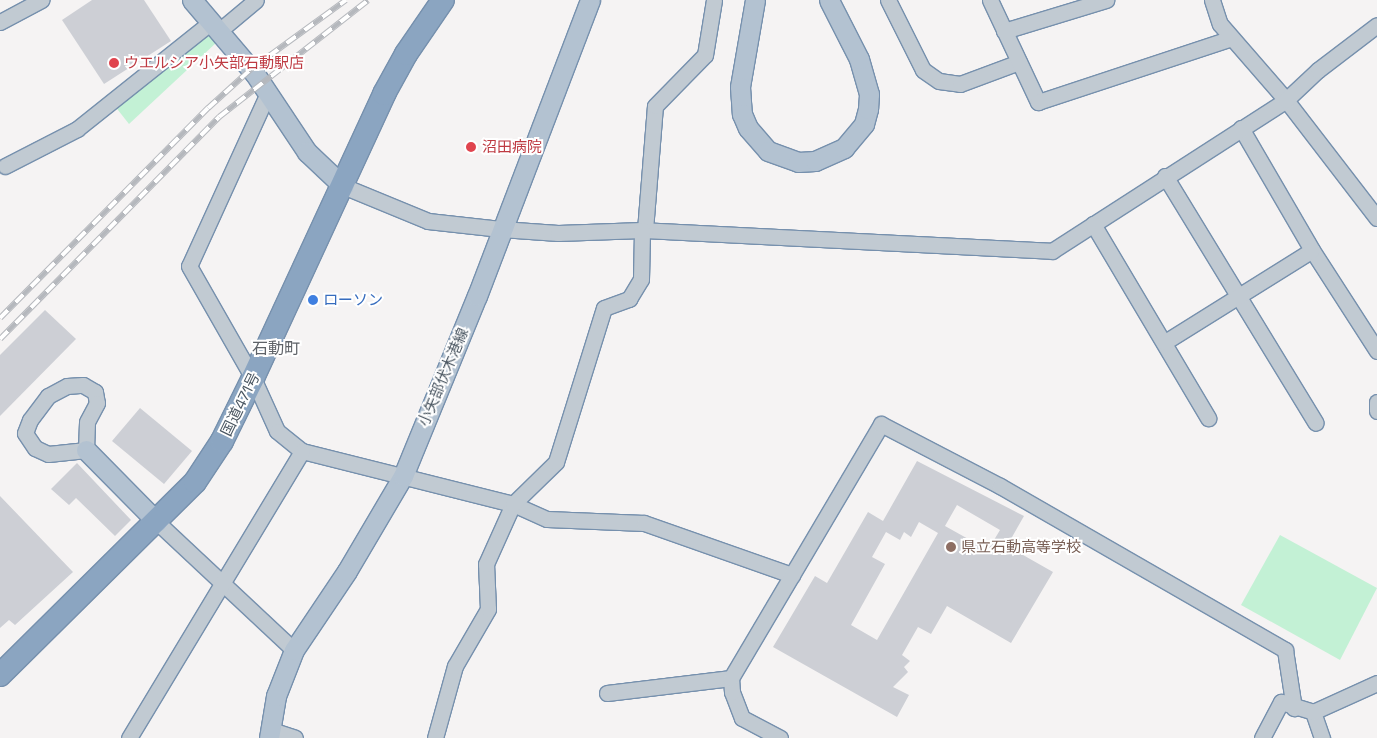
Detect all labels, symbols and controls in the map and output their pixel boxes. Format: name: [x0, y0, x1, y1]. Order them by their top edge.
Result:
place label: ウエルシア小矢部石動駅店: [124, 54, 304, 72]
marker: ウエルシア小矢部石動駅店: [108, 57, 120, 69]
place label: 沼田病院: [482, 138, 542, 156]
marker: 沼田病院: [464, 140, 478, 154]
place label: ローソン: [323, 291, 383, 309]
marker: ローソン: [307, 294, 319, 306]
street label: 小矢部伏木港線: [414, 325, 472, 429]
district label: 石動町: [252, 339, 300, 359]
street label: 国道471号: [217, 369, 263, 439]
place label: 県立石動高等学校: [961, 538, 1081, 556]
marker: 県立石動高等学校: [945, 541, 957, 553]

